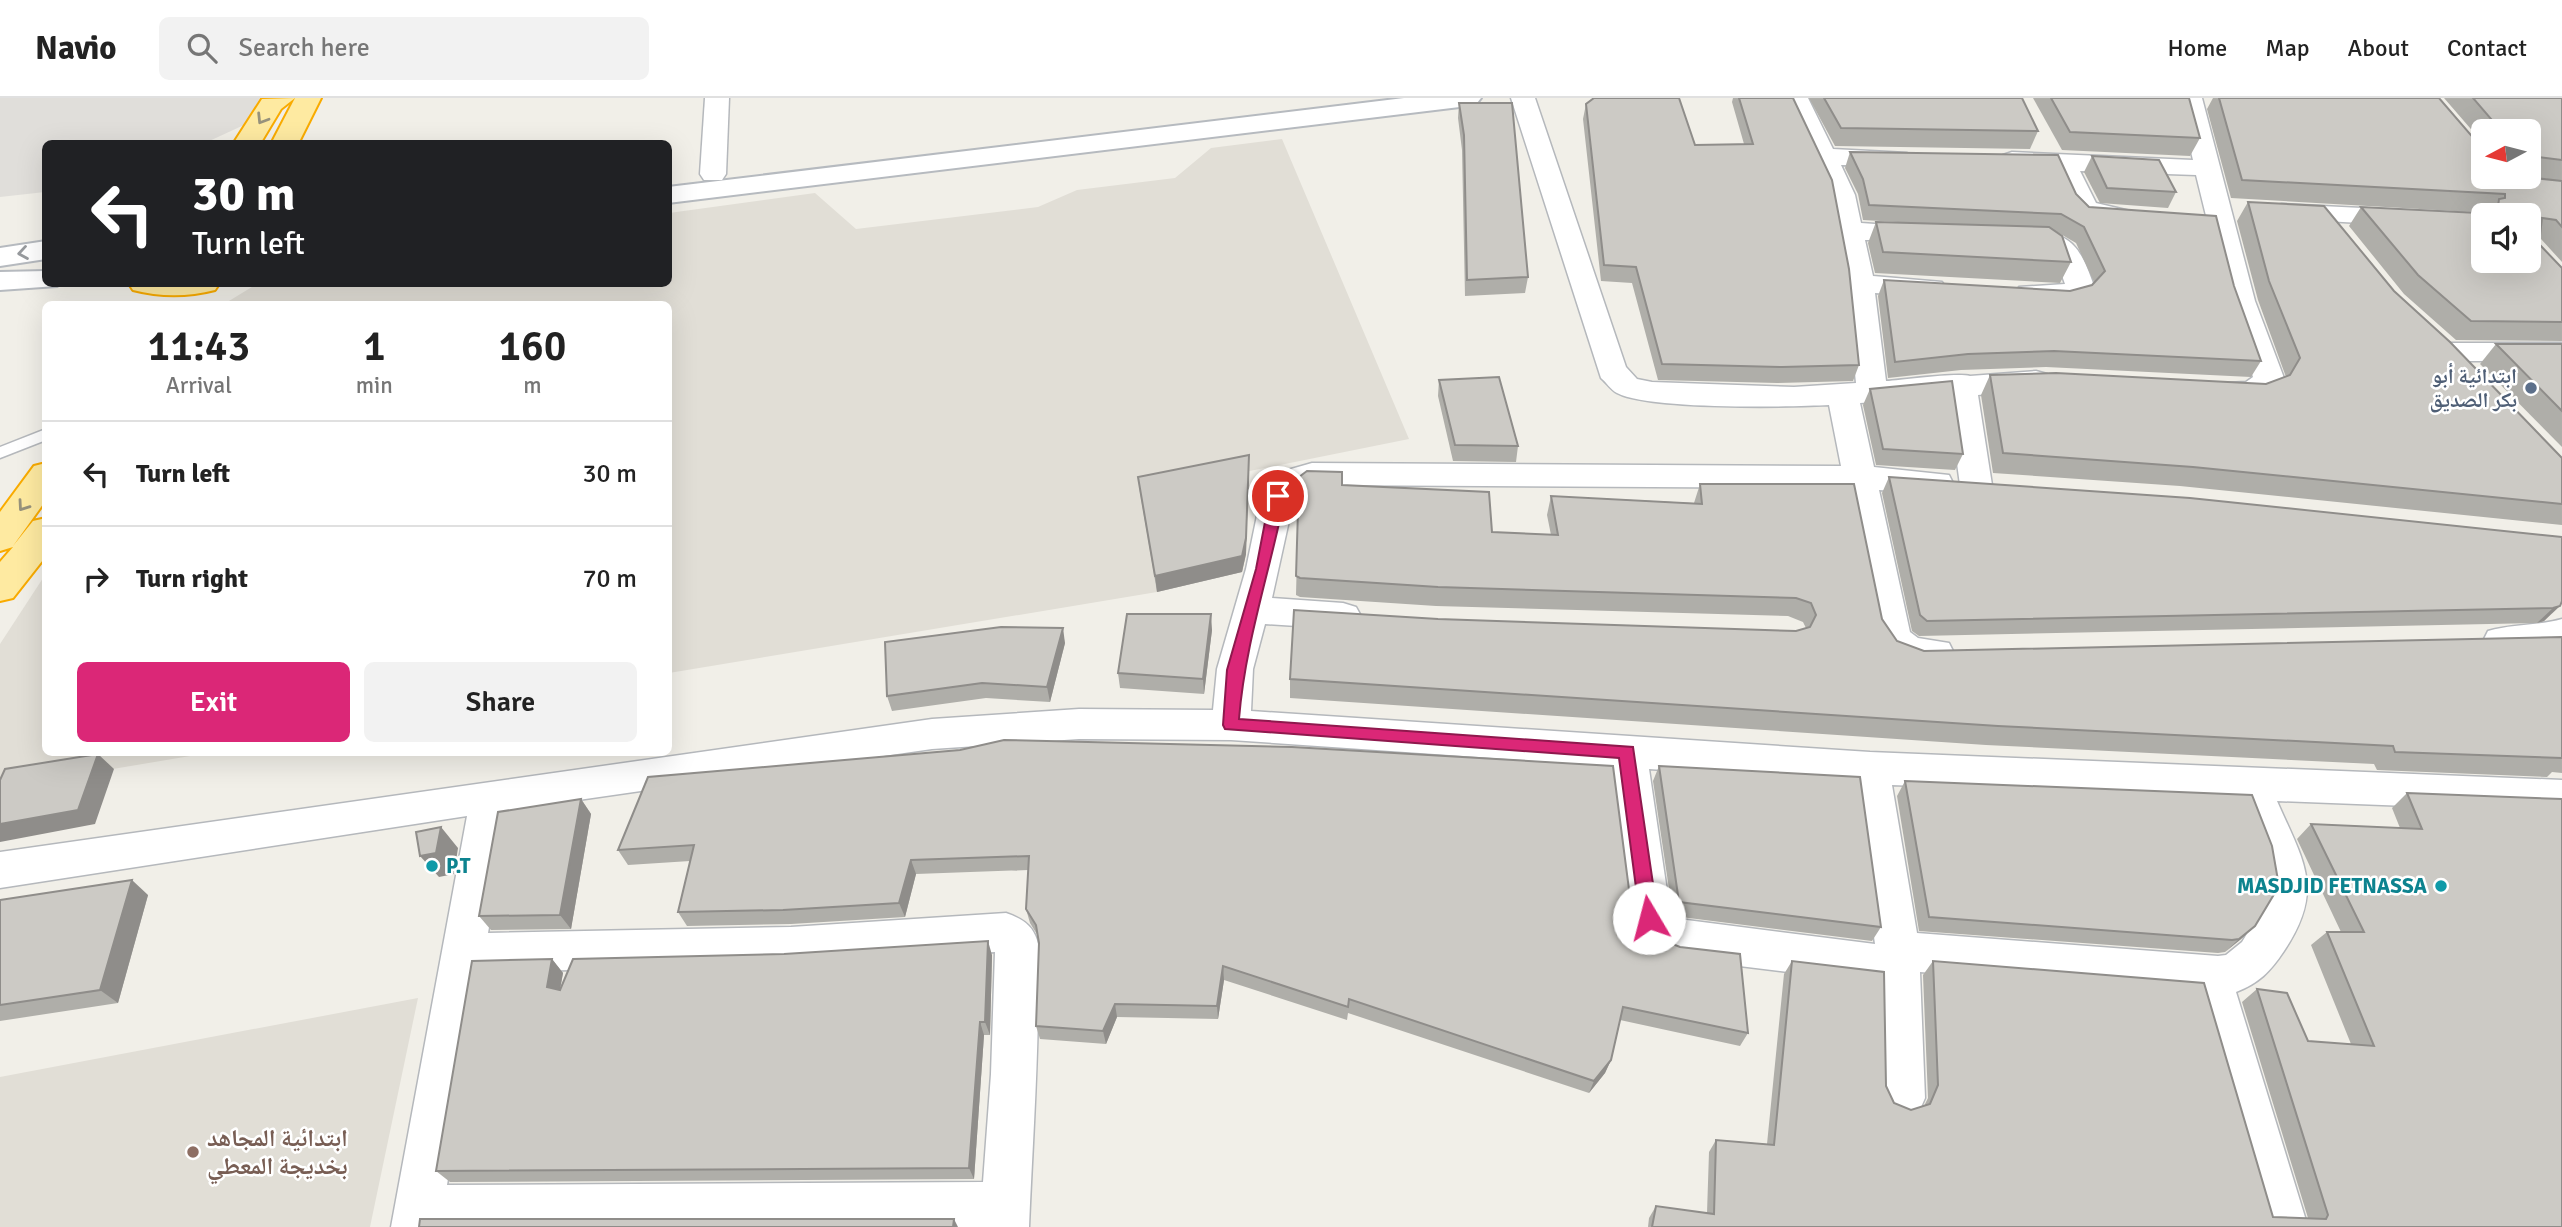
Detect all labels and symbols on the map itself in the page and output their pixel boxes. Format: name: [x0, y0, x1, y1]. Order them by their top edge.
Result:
one-way arrow: [257, 111, 270, 124]
north arrow: [2471, 119, 2541, 189]
one-way arrow: [17, 245, 29, 260]
place label: ابتدائية أبو بكر الصديق: [2430, 362, 2517, 413]
marker: ابتدائية أبو بكر الصديق: [2523, 380, 2539, 396]
pin: [1248, 466, 1308, 526]
one-way arrow: [19, 498, 31, 511]
place label: P.T: [446, 853, 471, 879]
marker: P.T: [424, 858, 440, 874]
place label: MASDJID FETNASSA: [2237, 873, 2428, 899]
marker: MASDJID FETNASSA: [2433, 878, 2449, 894]
position arrow: [1612, 881, 1686, 955]
place label: ابتدائية المجاهد بخديجة المعطي: [207, 1123, 348, 1185]
marker: ابتدائية المجاهد بخديجة المعطي: [185, 1144, 201, 1160]

